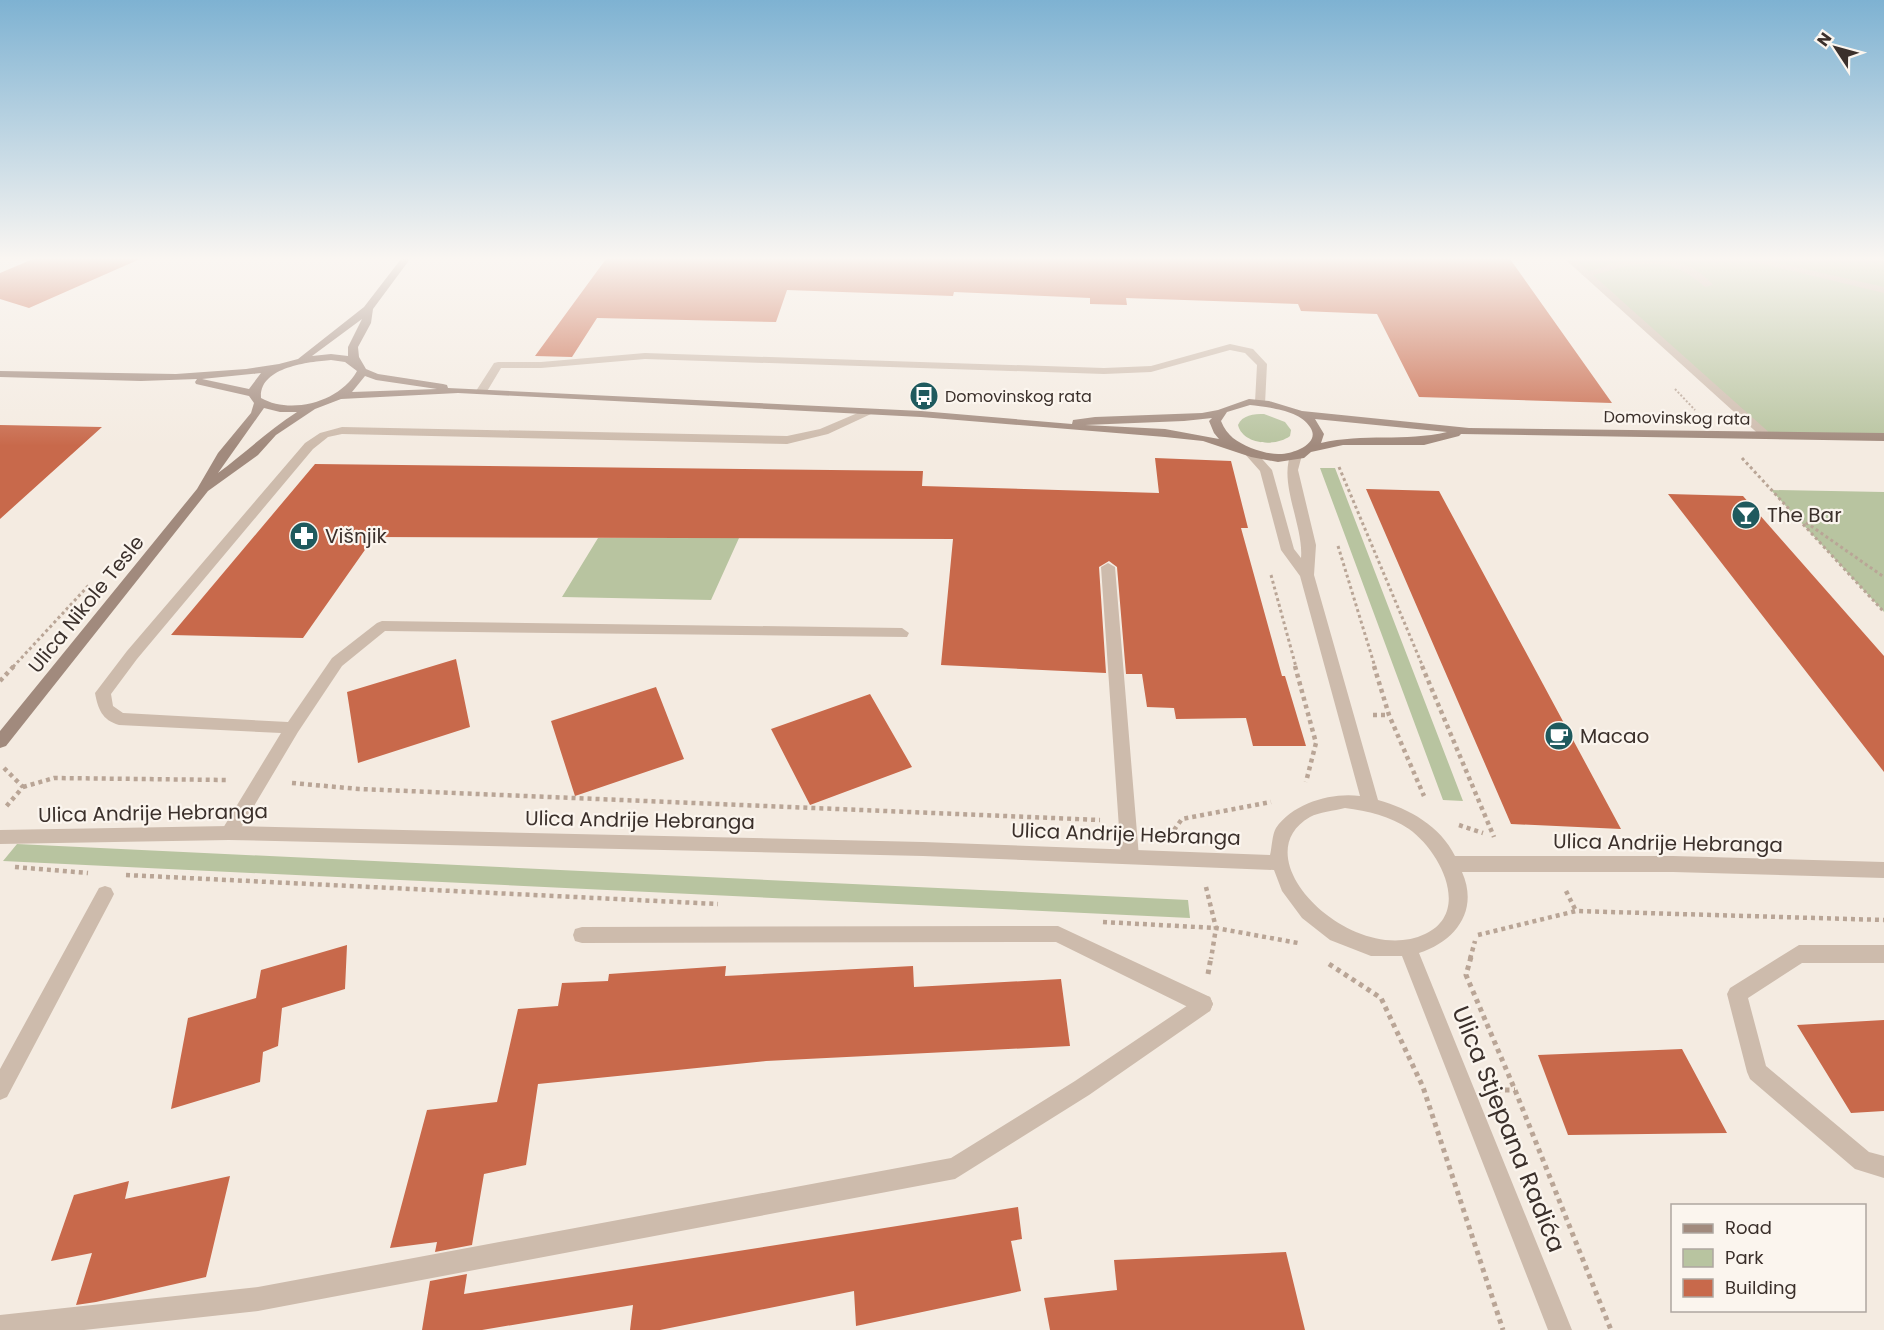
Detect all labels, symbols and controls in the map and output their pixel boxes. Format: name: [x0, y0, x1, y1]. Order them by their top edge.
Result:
north arrow: [1806, 18, 1866, 78]
text: N: [1811, 28, 1837, 51]
bus stop icon: Domovinskog rata: [908, 380, 940, 412]
place label: Domovinskog rata: [945, 385, 1092, 408]
street label: Domovinskog rata: [1603, 405, 1751, 431]
bar icon: The Bar: [1730, 499, 1762, 531]
place label: The Bar: [1767, 501, 1842, 529]
pharmacy icon: Višnjik: [288, 520, 320, 552]
place label: Višnjik: [325, 522, 388, 550]
street label: Ulica Nikole Tesle: [22, 529, 150, 679]
cafe icon: Macao: [1543, 720, 1575, 752]
place label: Macao: [1580, 722, 1649, 750]
street label: Ulica Andrije Hebranga: [38, 797, 268, 829]
street label: Ulica Andrije Hebranga: [525, 804, 755, 836]
street label: Ulica Andrije Hebranga: [1011, 816, 1241, 852]
street label: Ulica Andrije Hebranga: [1553, 827, 1783, 859]
street label: Ulica Stjepana Radića: [1444, 1001, 1574, 1257]
legend: [1671, 1204, 1866, 1312]
text: Road: [1725, 1215, 1772, 1240]
text: Park: [1725, 1245, 1764, 1270]
text: Building: [1725, 1275, 1797, 1300]

